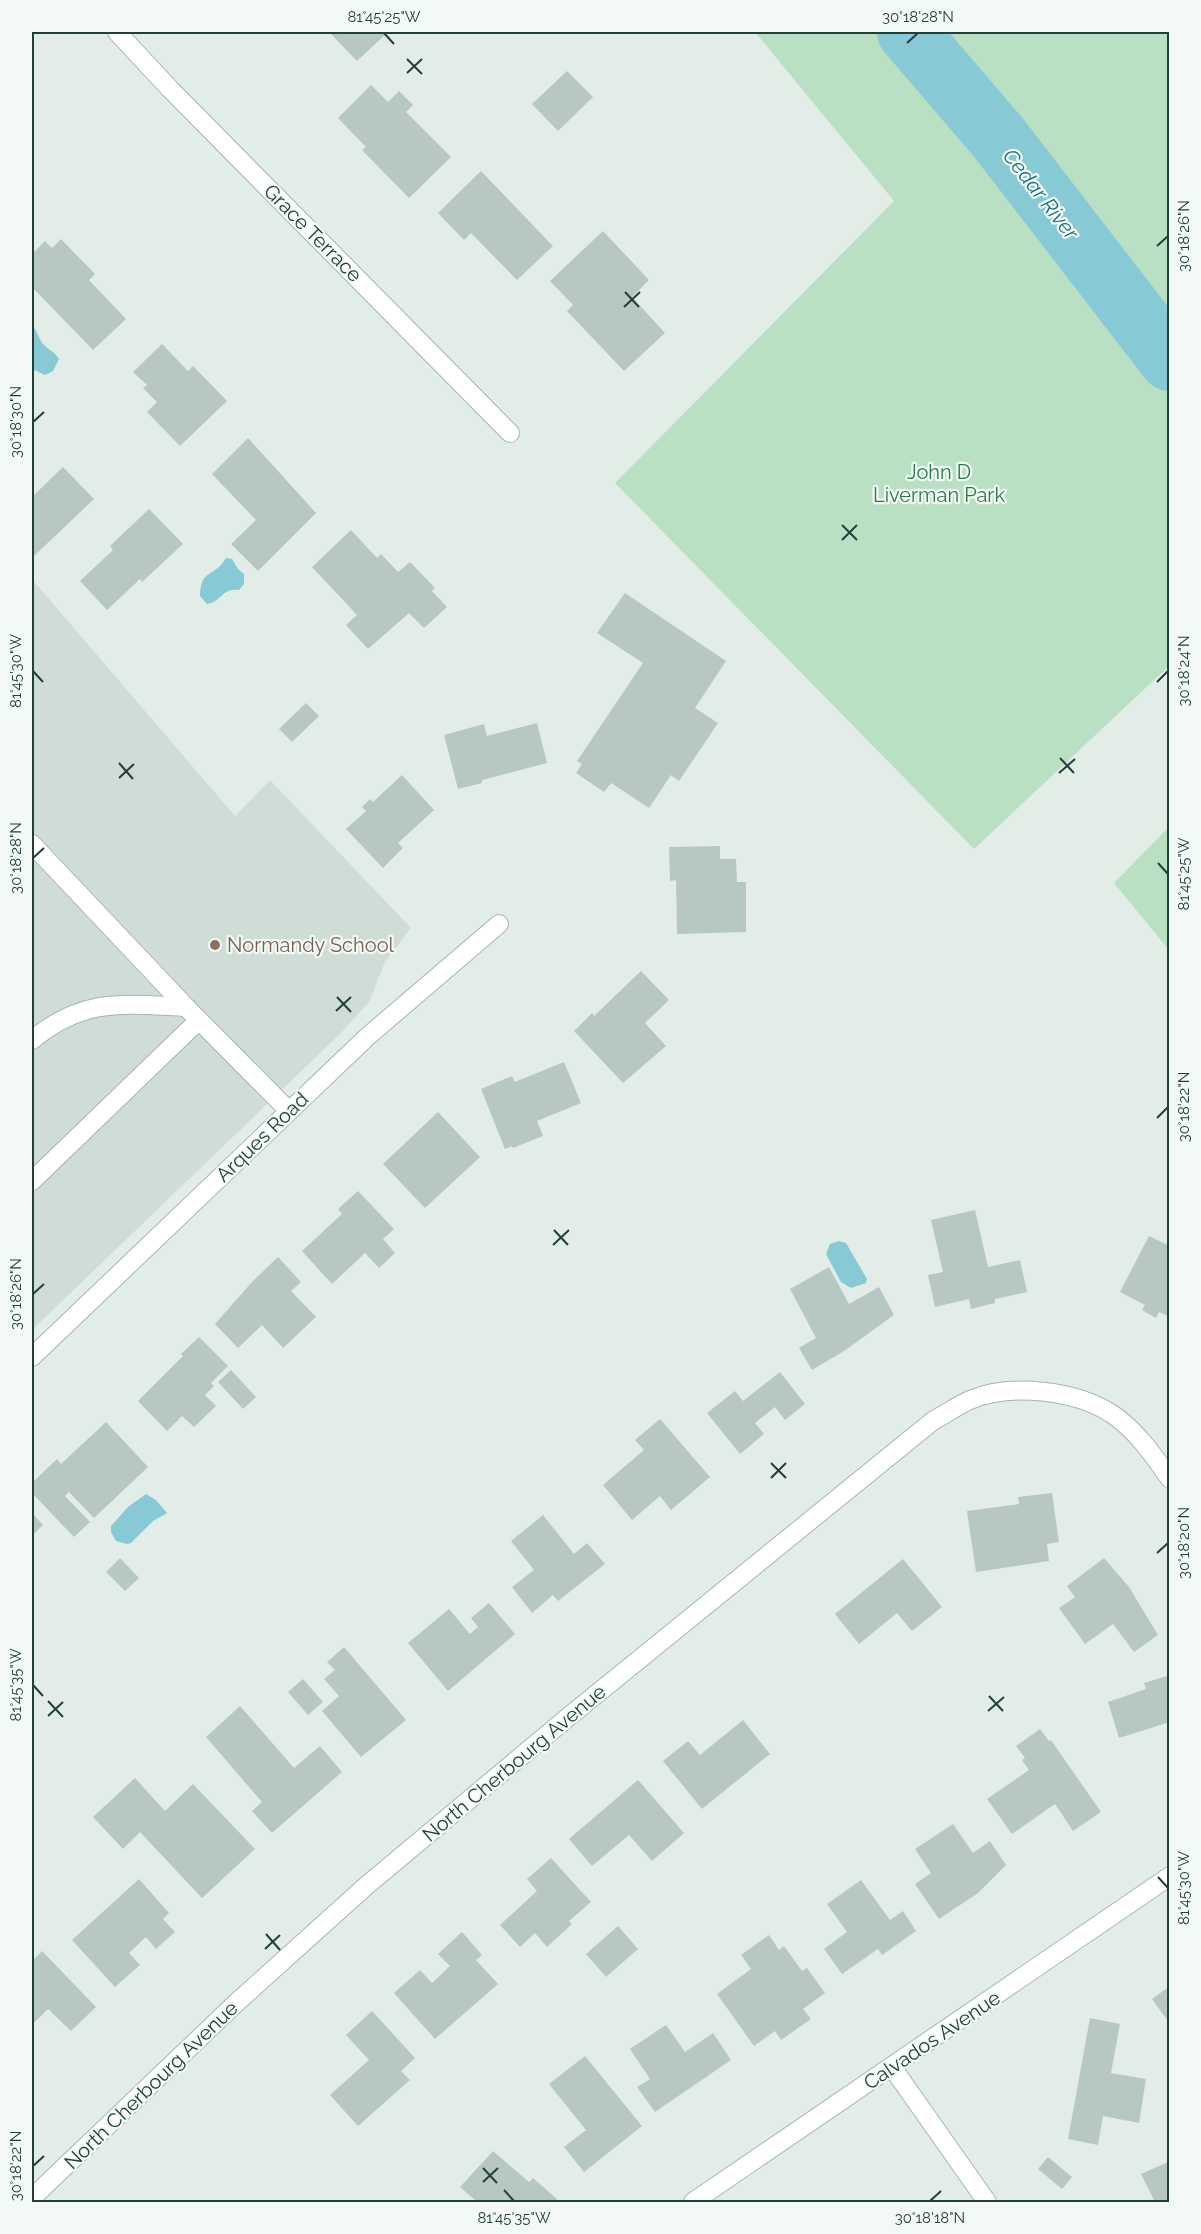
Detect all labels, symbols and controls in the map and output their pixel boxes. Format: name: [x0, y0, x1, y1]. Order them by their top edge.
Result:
text: 81°45'25"W: [347, 8, 421, 26]
text: 30°18'28"N: [882, 8, 954, 26]
water label: Cedar River: [998, 144, 1085, 245]
street label: Grace Terrace: [259, 179, 367, 287]
text: 30°18'26"N: [1175, 200, 1193, 272]
text: 30°18'30"N: [7, 386, 25, 458]
park label: John D Liverman Park: [873, 460, 1005, 507]
text: 81°45'30"W: [7, 634, 25, 708]
text: 30°18'24"N: [1175, 636, 1193, 707]
text: 30°18'28"N: [7, 822, 25, 894]
text: 81°45'25"W: [1175, 837, 1193, 911]
place label: Normandy School: [227, 933, 395, 957]
marker: Normandy School: [208, 938, 222, 952]
text: 30°18'22"N: [1175, 1072, 1193, 1142]
street label: Arques Road: [211, 1087, 313, 1187]
text: 30°18'26"N: [7, 1258, 25, 1330]
text: 30°18'20"N: [1175, 1507, 1193, 1579]
text: 81°45'35"W: [7, 1648, 25, 1722]
street label: North Cherbourg Avenue: [418, 1679, 611, 1847]
text: 81°45'30"W: [1175, 1851, 1193, 1925]
street label: Calvados Avenue: [859, 1985, 1005, 2095]
street label: North Cherbourg Avenue: [59, 1996, 243, 2174]
text: 30°18'22"N: [7, 2131, 25, 2201]
text: 81°45'35"W: [477, 2209, 551, 2227]
text: 30°18'18"N: [895, 2209, 965, 2227]

